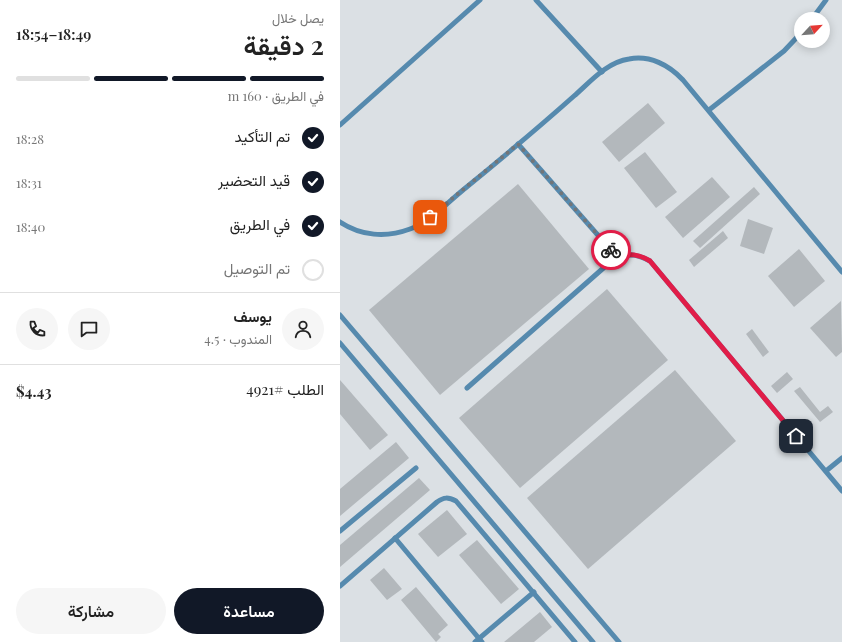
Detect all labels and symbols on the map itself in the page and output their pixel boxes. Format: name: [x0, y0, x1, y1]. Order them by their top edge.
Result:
north arrow: [794, 12, 830, 48]
pin: [413, 200, 447, 234]
courier: [591, 230, 631, 270]
pin: [779, 419, 813, 453]

